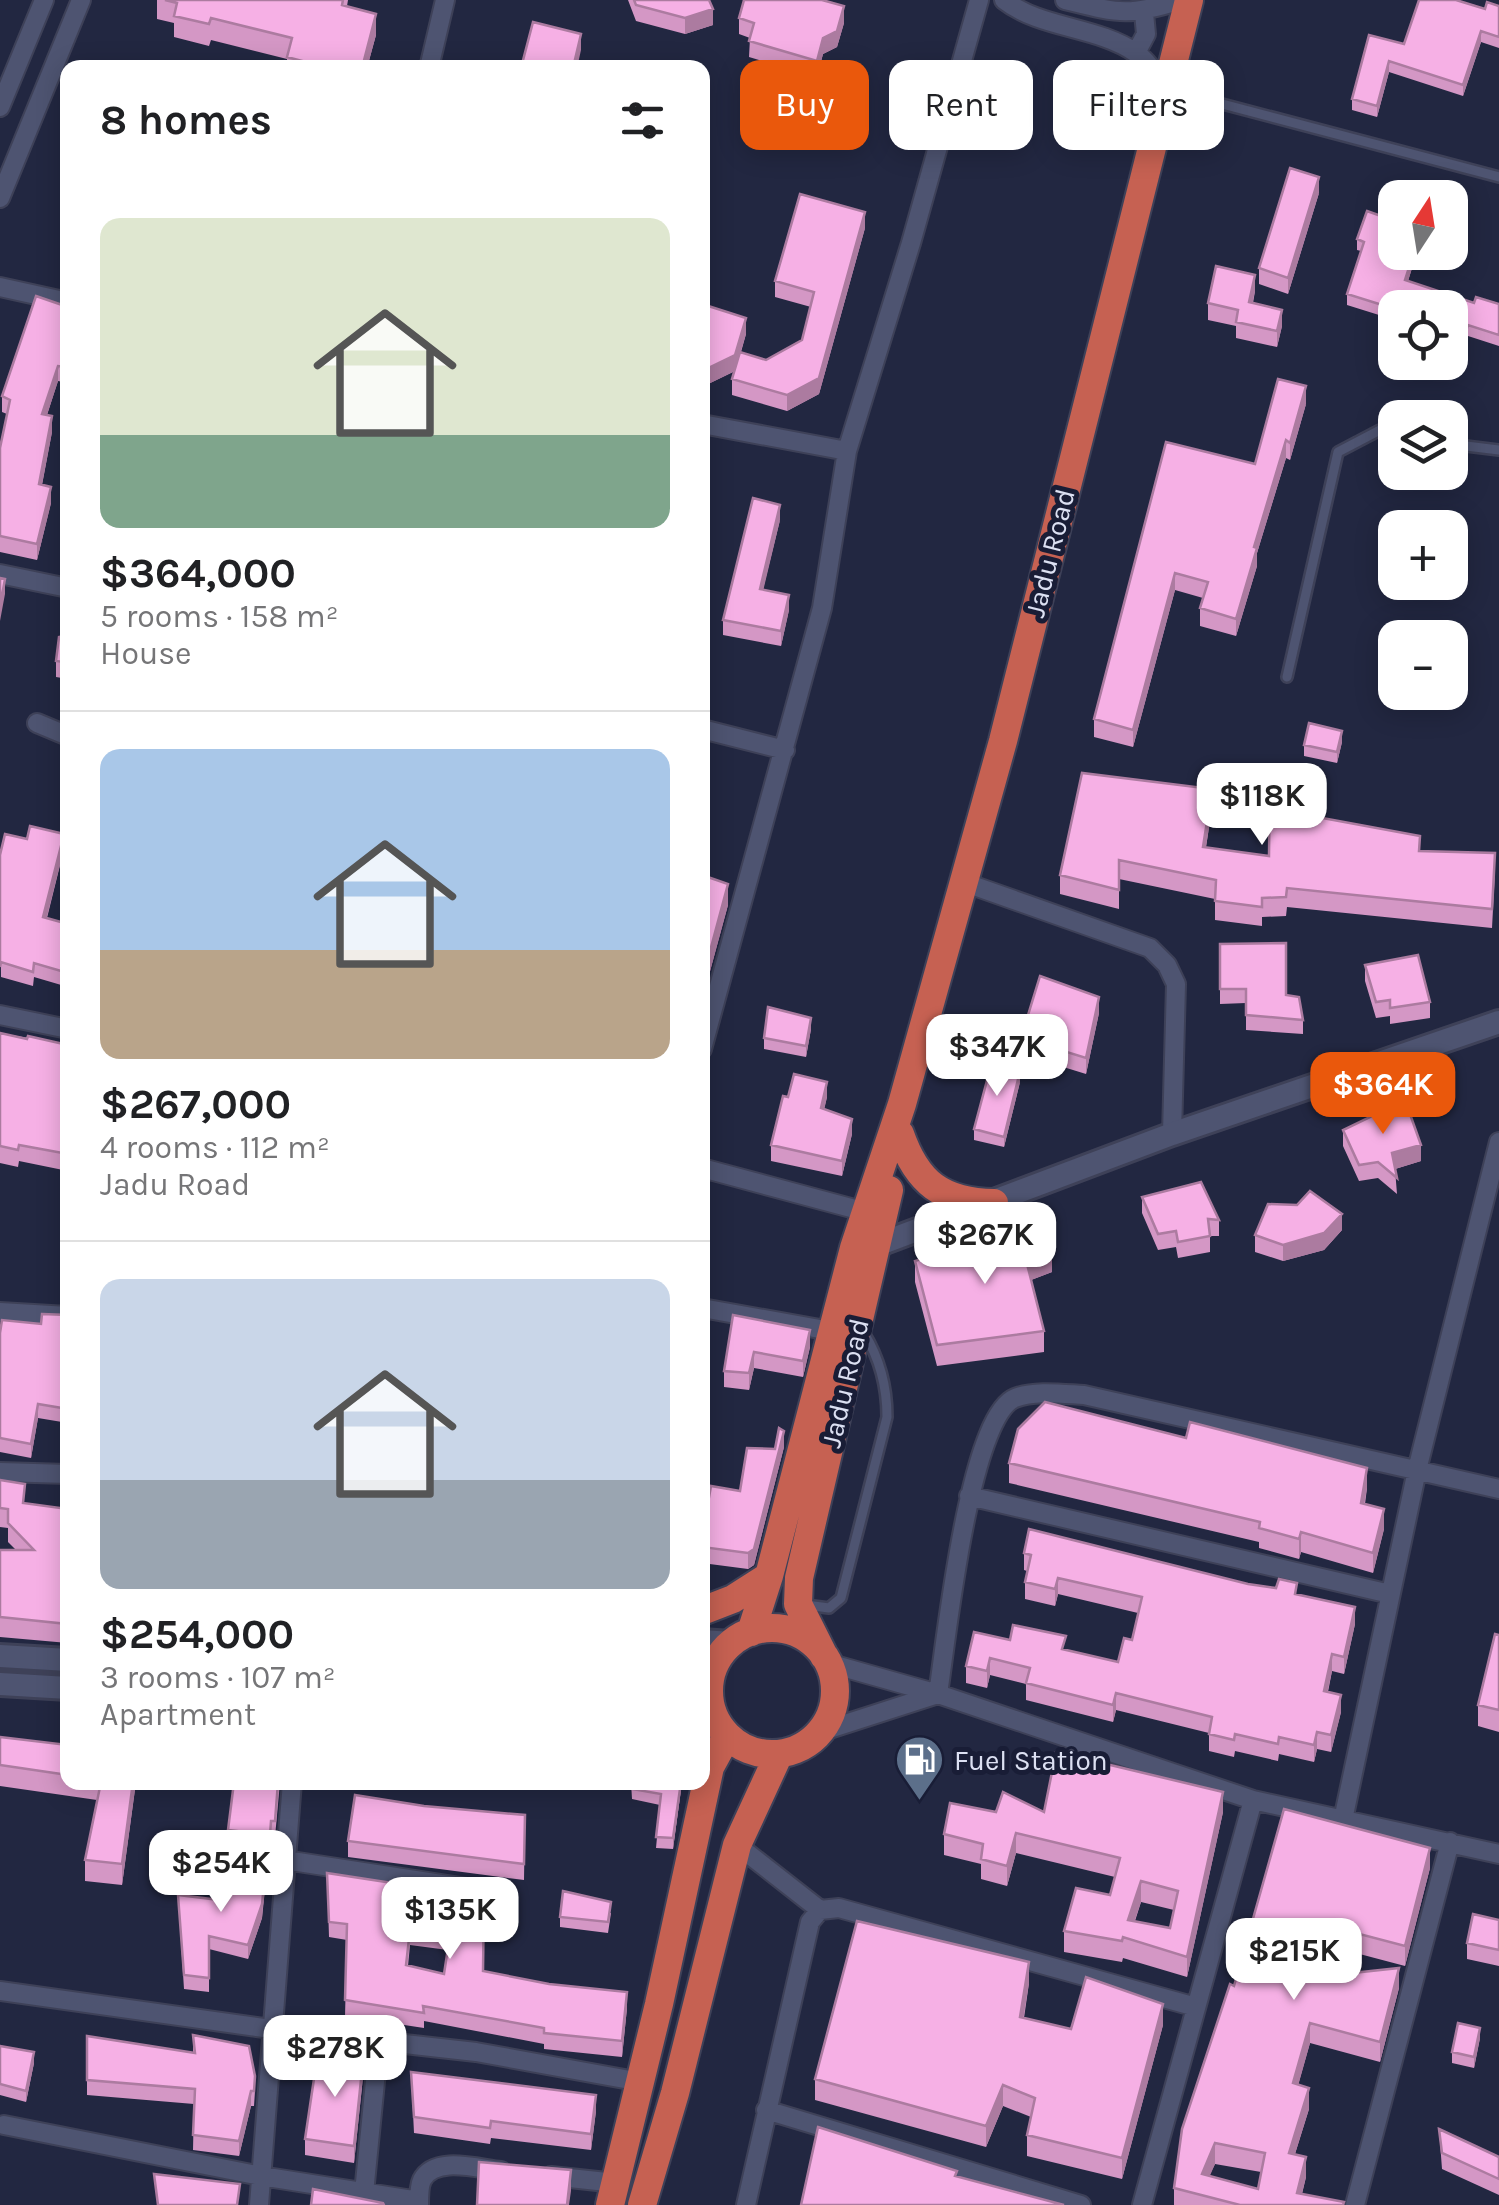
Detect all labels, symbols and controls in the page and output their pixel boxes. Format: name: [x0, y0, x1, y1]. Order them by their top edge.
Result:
chip: Buy: [740, 60, 869, 150]
chip: Rent: [889, 60, 1033, 150]
chip: Filters: [1053, 60, 1224, 150]
icon: filters: [615, 93, 670, 148]
text: 8 homes: [100, 95, 272, 145]
north arrow: [1378, 180, 1468, 270]
map controls: [1378, 180, 1468, 710]
icon: home: [295, 283, 475, 463]
button: locate: [1378, 290, 1468, 380]
button: layers: [1378, 400, 1468, 490]
street label: Jadu Road: [1018, 485, 1082, 621]
button: +: [1378, 510, 1468, 600]
text: $364,000: [100, 548, 296, 598]
text: 5 rooms · 158 m²: [100, 598, 339, 635]
button: −: [1378, 620, 1468, 710]
text: House: [100, 635, 192, 672]
pin: $118K: [1192, 763, 1332, 848]
text: $118K: [1219, 777, 1305, 814]
icon: home: [295, 814, 475, 994]
pin: $347K: [927, 1014, 1067, 1099]
text: $347K: [948, 1028, 1046, 1065]
pin: $364K: [1313, 1052, 1453, 1137]
text: $364K: [1332, 1066, 1434, 1103]
text: $267,000: [100, 1079, 291, 1129]
text: 4 rooms · 112 m²: [100, 1129, 330, 1166]
text: Jadu Road: [100, 1166, 250, 1203]
pin: $267K: [915, 1202, 1055, 1287]
text: $267K: [936, 1216, 1034, 1253]
street label: Jadu Road: [814, 1315, 876, 1451]
icon: home: [295, 1344, 475, 1524]
text: $254,000: [100, 1609, 294, 1659]
text: 3 rooms · 107 m²: [100, 1659, 336, 1696]
text: Apartment: [100, 1696, 256, 1733]
fuel station icon: Fuel Station: [893, 1734, 945, 1802]
place label: Fuel Station: [954, 1744, 1108, 1777]
pin: $254K: [151, 1830, 291, 1915]
text: $254K: [171, 1844, 271, 1881]
pin: $135K: [380, 1877, 520, 1962]
text: $135K: [404, 1891, 496, 1928]
pin: $215K: [1224, 1918, 1364, 2003]
text: $215K: [1248, 1932, 1340, 1969]
pin: $278K: [265, 2015, 405, 2100]
text: $278K: [286, 2029, 384, 2066]

